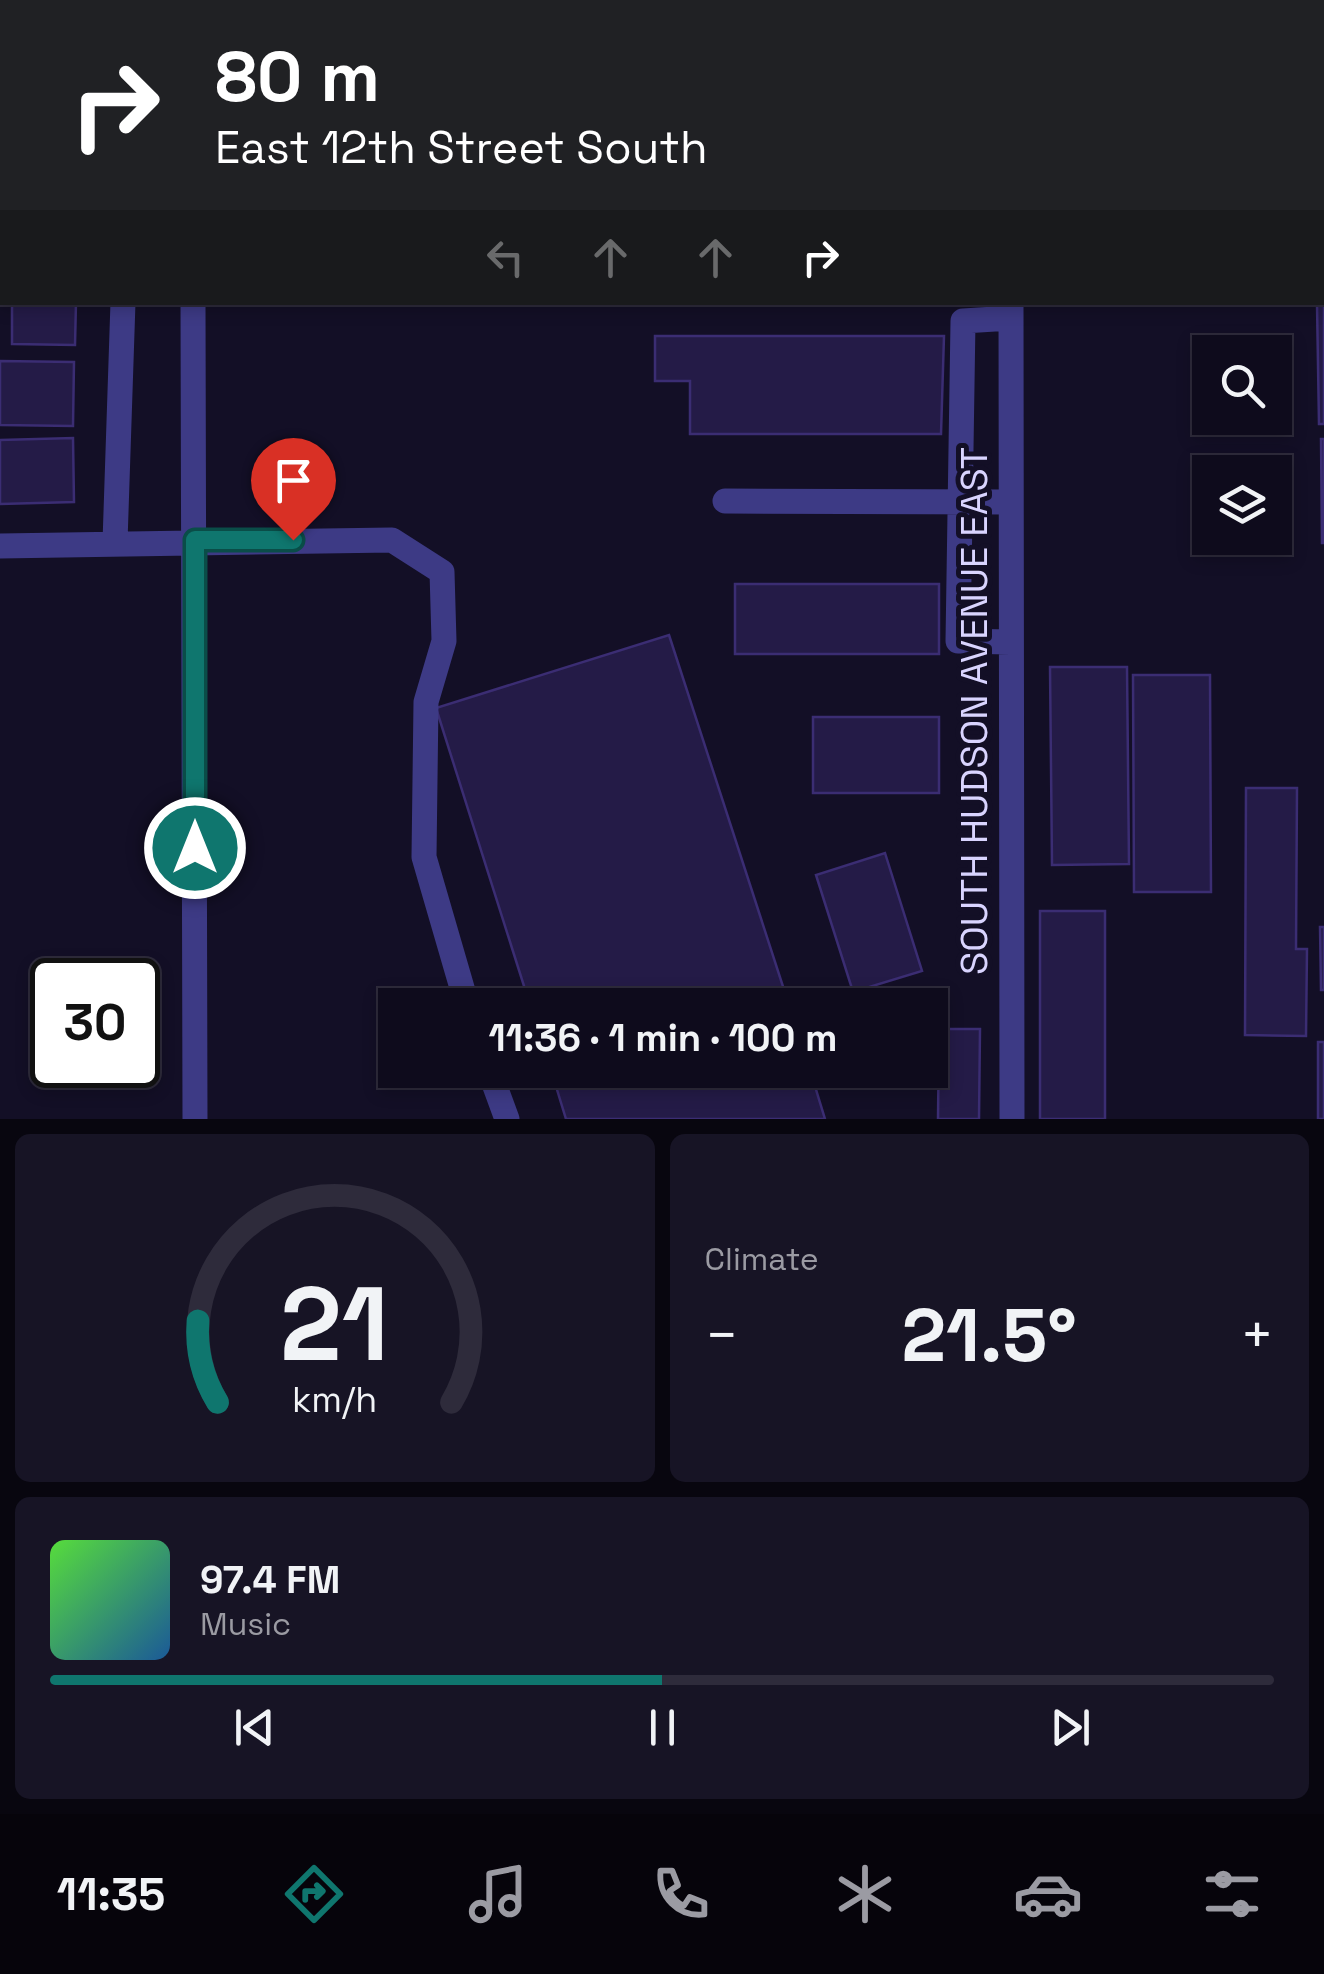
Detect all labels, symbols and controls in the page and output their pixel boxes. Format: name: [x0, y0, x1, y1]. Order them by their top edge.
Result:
text: 80 m: [215, 32, 380, 121]
icon: right: [50, 40, 180, 170]
text: East 12th Street South: [215, 119, 708, 176]
icon: left: [478, 230, 533, 285]
icon: ahead: [583, 230, 638, 285]
icon: ahead: [688, 230, 743, 285]
icon: right: [793, 230, 848, 285]
map controls: [1192, 335, 1292, 555]
button: search: [1192, 335, 1292, 435]
pin: [251, 438, 336, 541]
street label: SOUTH HUDSON AVENUE EAST: [950, 447, 998, 975]
icon: arrive: [266, 453, 321, 508]
button: layers: [1192, 455, 1292, 555]
position arrow: [143, 796, 247, 900]
speed limit sign: 30: [30, 958, 160, 1088]
text: 11:36 · 1 min · 100 m: [489, 1014, 837, 1062]
text: Climate: [705, 1239, 819, 1279]
text: 21: [280, 1258, 389, 1390]
text: 21.5°: [902, 1287, 1077, 1383]
text: −: [705, 1300, 739, 1370]
text: +: [1240, 1300, 1274, 1370]
text: km/h: [292, 1377, 377, 1422]
text: 97.4 FM: [200, 1556, 340, 1604]
text: Music: [200, 1604, 291, 1644]
icon: previous: [227, 1700, 282, 1755]
icon: pause: [635, 1700, 690, 1755]
icon: next: [1043, 1700, 1098, 1755]
icon: directions: [279, 1859, 349, 1929]
icon: music: [463, 1859, 533, 1929]
icon: phone: [646, 1859, 716, 1929]
icon: climate: [830, 1859, 900, 1929]
icon: car: [1013, 1859, 1083, 1929]
icon: filters: [1197, 1859, 1267, 1929]
text: 11:35: [57, 1866, 165, 1923]

